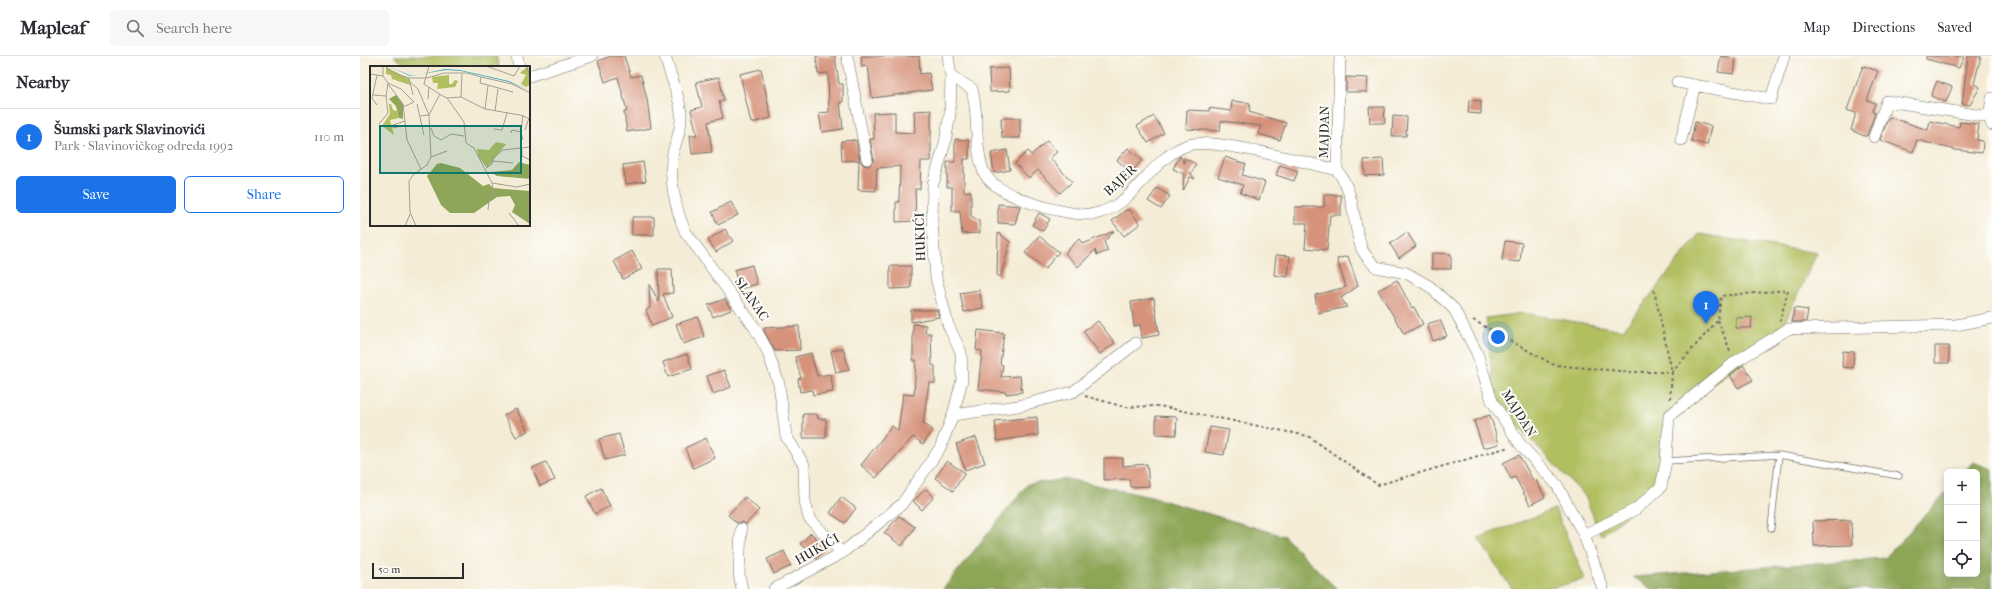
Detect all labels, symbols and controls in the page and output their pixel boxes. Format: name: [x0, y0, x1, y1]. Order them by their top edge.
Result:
search box: [110, 10, 390, 46]
text: Mapleaf: [20, 17, 86, 39]
icon: search: [124, 17, 146, 39]
text: Search here: [156, 19, 232, 37]
text: Map: [1803, 19, 1830, 36]
text: Directions: [1852, 19, 1915, 36]
text: Saved: [1937, 19, 1972, 36]
inset map: [370, 66, 530, 226]
text: Nearby: [16, 72, 70, 92]
street label: MAJDAN: [1316, 105, 1332, 159]
text: Šumski park Slavinovići: [54, 120, 205, 138]
text: 1: [27, 129, 31, 144]
text: 110 m: [314, 129, 344, 144]
text: Park · Slavinovičkog odreda 1992: [54, 138, 234, 153]
street label: BAJER: [1101, 161, 1140, 199]
button: Save: [16, 176, 176, 213]
button: Share: [184, 176, 344, 213]
street label: HUKIĆI: [912, 212, 928, 262]
street label: SLANAC: [732, 274, 772, 324]
pin: 1: [1693, 291, 1719, 324]
your location: [1488, 327, 1508, 347]
street label: MAJDAN: [1499, 387, 1539, 439]
map controls: [1944, 469, 1980, 577]
button: +: [1944, 469, 1980, 505]
button: −: [1944, 505, 1980, 541]
street label: HUKIĆI: [792, 530, 842, 568]
button: locate: [1944, 541, 1980, 577]
scale bar: [372, 561, 464, 580]
text: 50 m: [378, 563, 400, 576]

